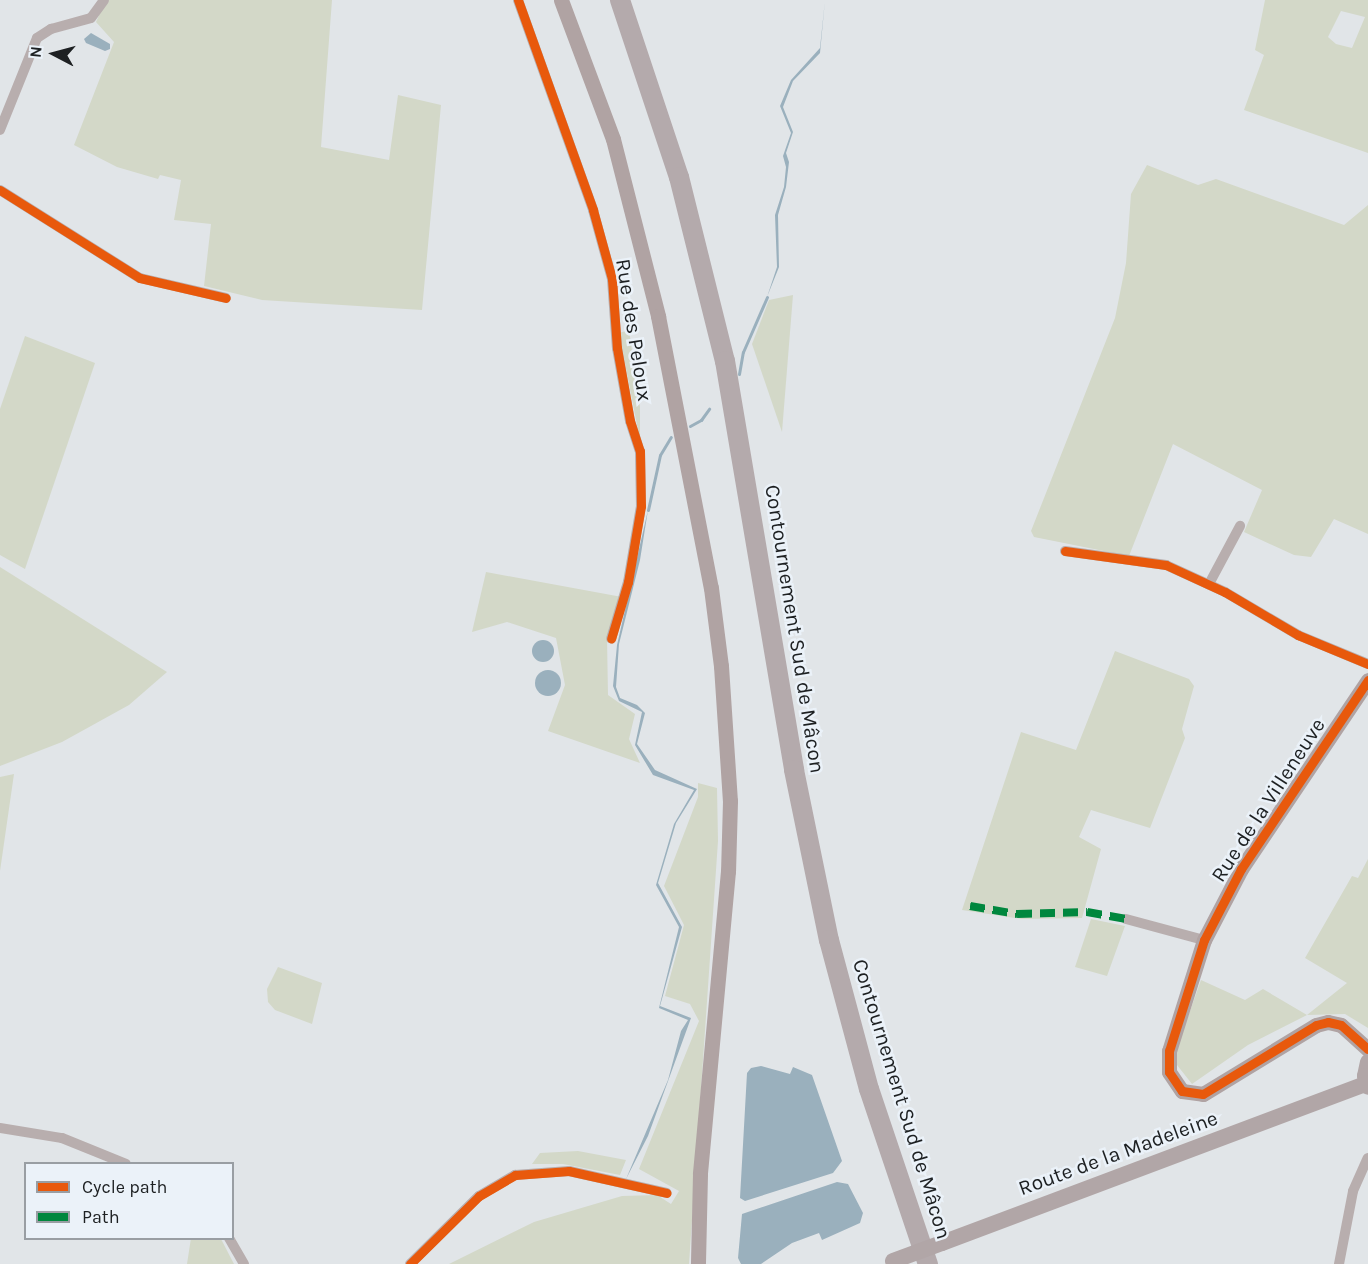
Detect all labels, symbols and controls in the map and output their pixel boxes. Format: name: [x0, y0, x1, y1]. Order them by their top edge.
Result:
north arrow: [24, 24, 84, 84]
text: N: [26, 45, 46, 59]
street label: Rue des Peloux: [610, 257, 658, 403]
street label: Contournement Sud de Mâcon: [760, 483, 830, 775]
street label: Rue de la Villeneuve: [1206, 713, 1330, 887]
street label: Contournement Sud de Mâcon: [847, 956, 957, 1242]
street label: Route de la Madeleine: [1015, 1105, 1221, 1201]
legend: [24, 1162, 234, 1240]
text: Cycle path: [82, 1176, 167, 1198]
text: Path: [82, 1206, 120, 1228]

